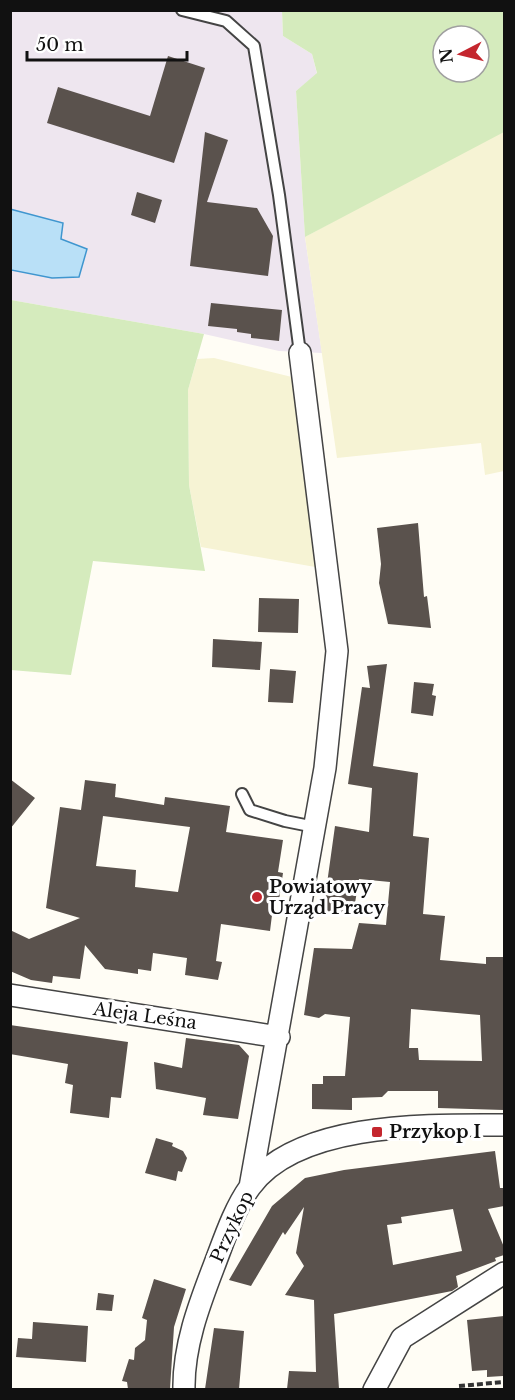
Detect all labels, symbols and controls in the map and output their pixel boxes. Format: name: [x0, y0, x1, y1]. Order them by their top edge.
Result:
scale bar: [27, 24, 188, 62]
north arrow: [431, 24, 491, 84]
text: 50 m: [36, 34, 84, 56]
text: N: [435, 47, 457, 65]
place label: Powiatowy Urząd Pracy: [269, 876, 386, 919]
marker: Powiatowy Urząd Pracy: [250, 890, 264, 904]
street label: Aleja Leśna: [91, 998, 198, 1034]
place label: Przykop I: [389, 1121, 481, 1143]
marker: Przykop I: [370, 1125, 384, 1139]
street label: Przykop: [206, 1188, 258, 1266]

